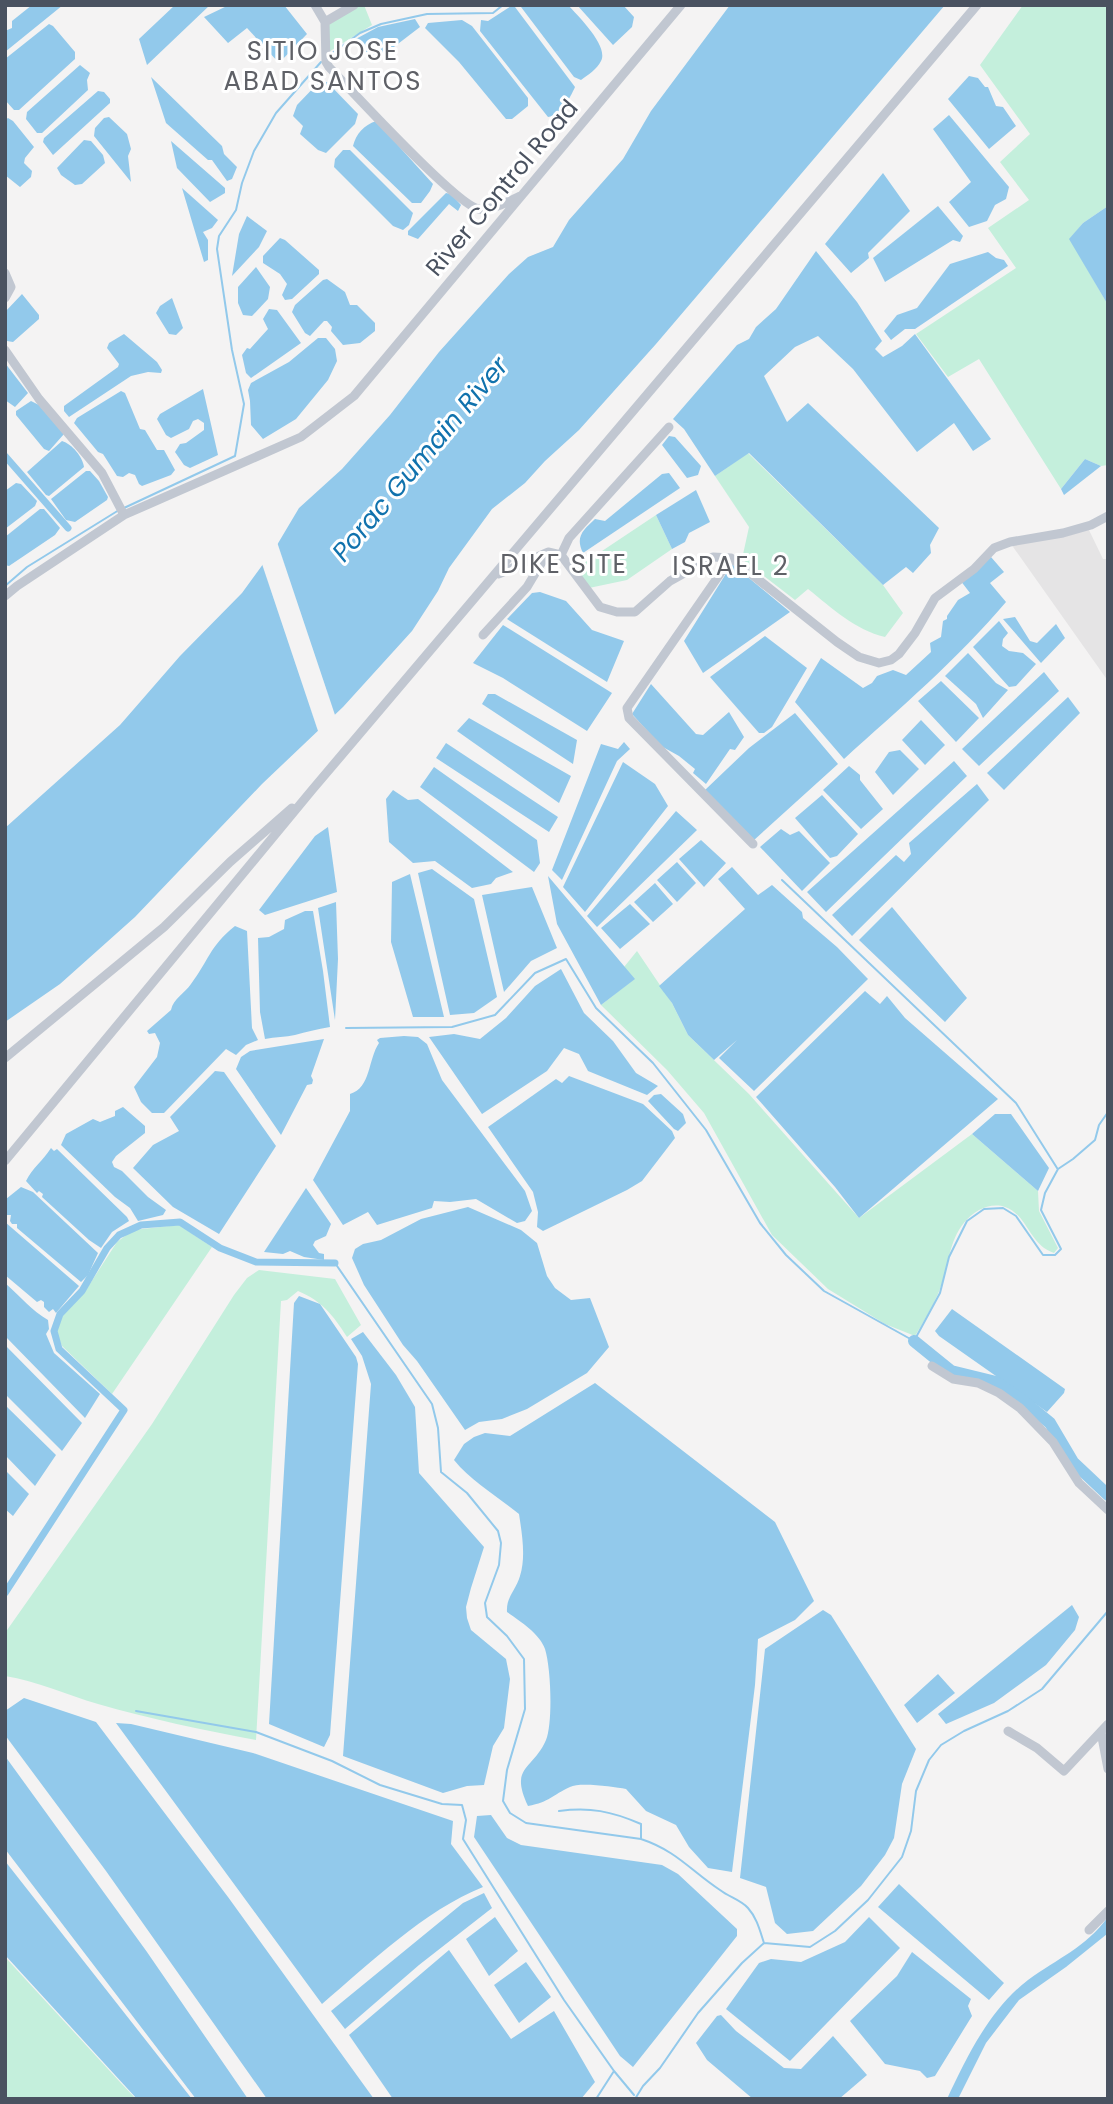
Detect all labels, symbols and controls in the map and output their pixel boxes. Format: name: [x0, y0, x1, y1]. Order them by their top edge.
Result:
district label: SITIO JOSE ABAD SANTOS: [223, 33, 423, 99]
street label: River Control Road: [418, 92, 585, 283]
water label: Porac Gumain River: [324, 348, 517, 569]
district label: DIKE SITE: [500, 546, 628, 582]
district label: ISRAEL 2: [672, 548, 790, 584]

